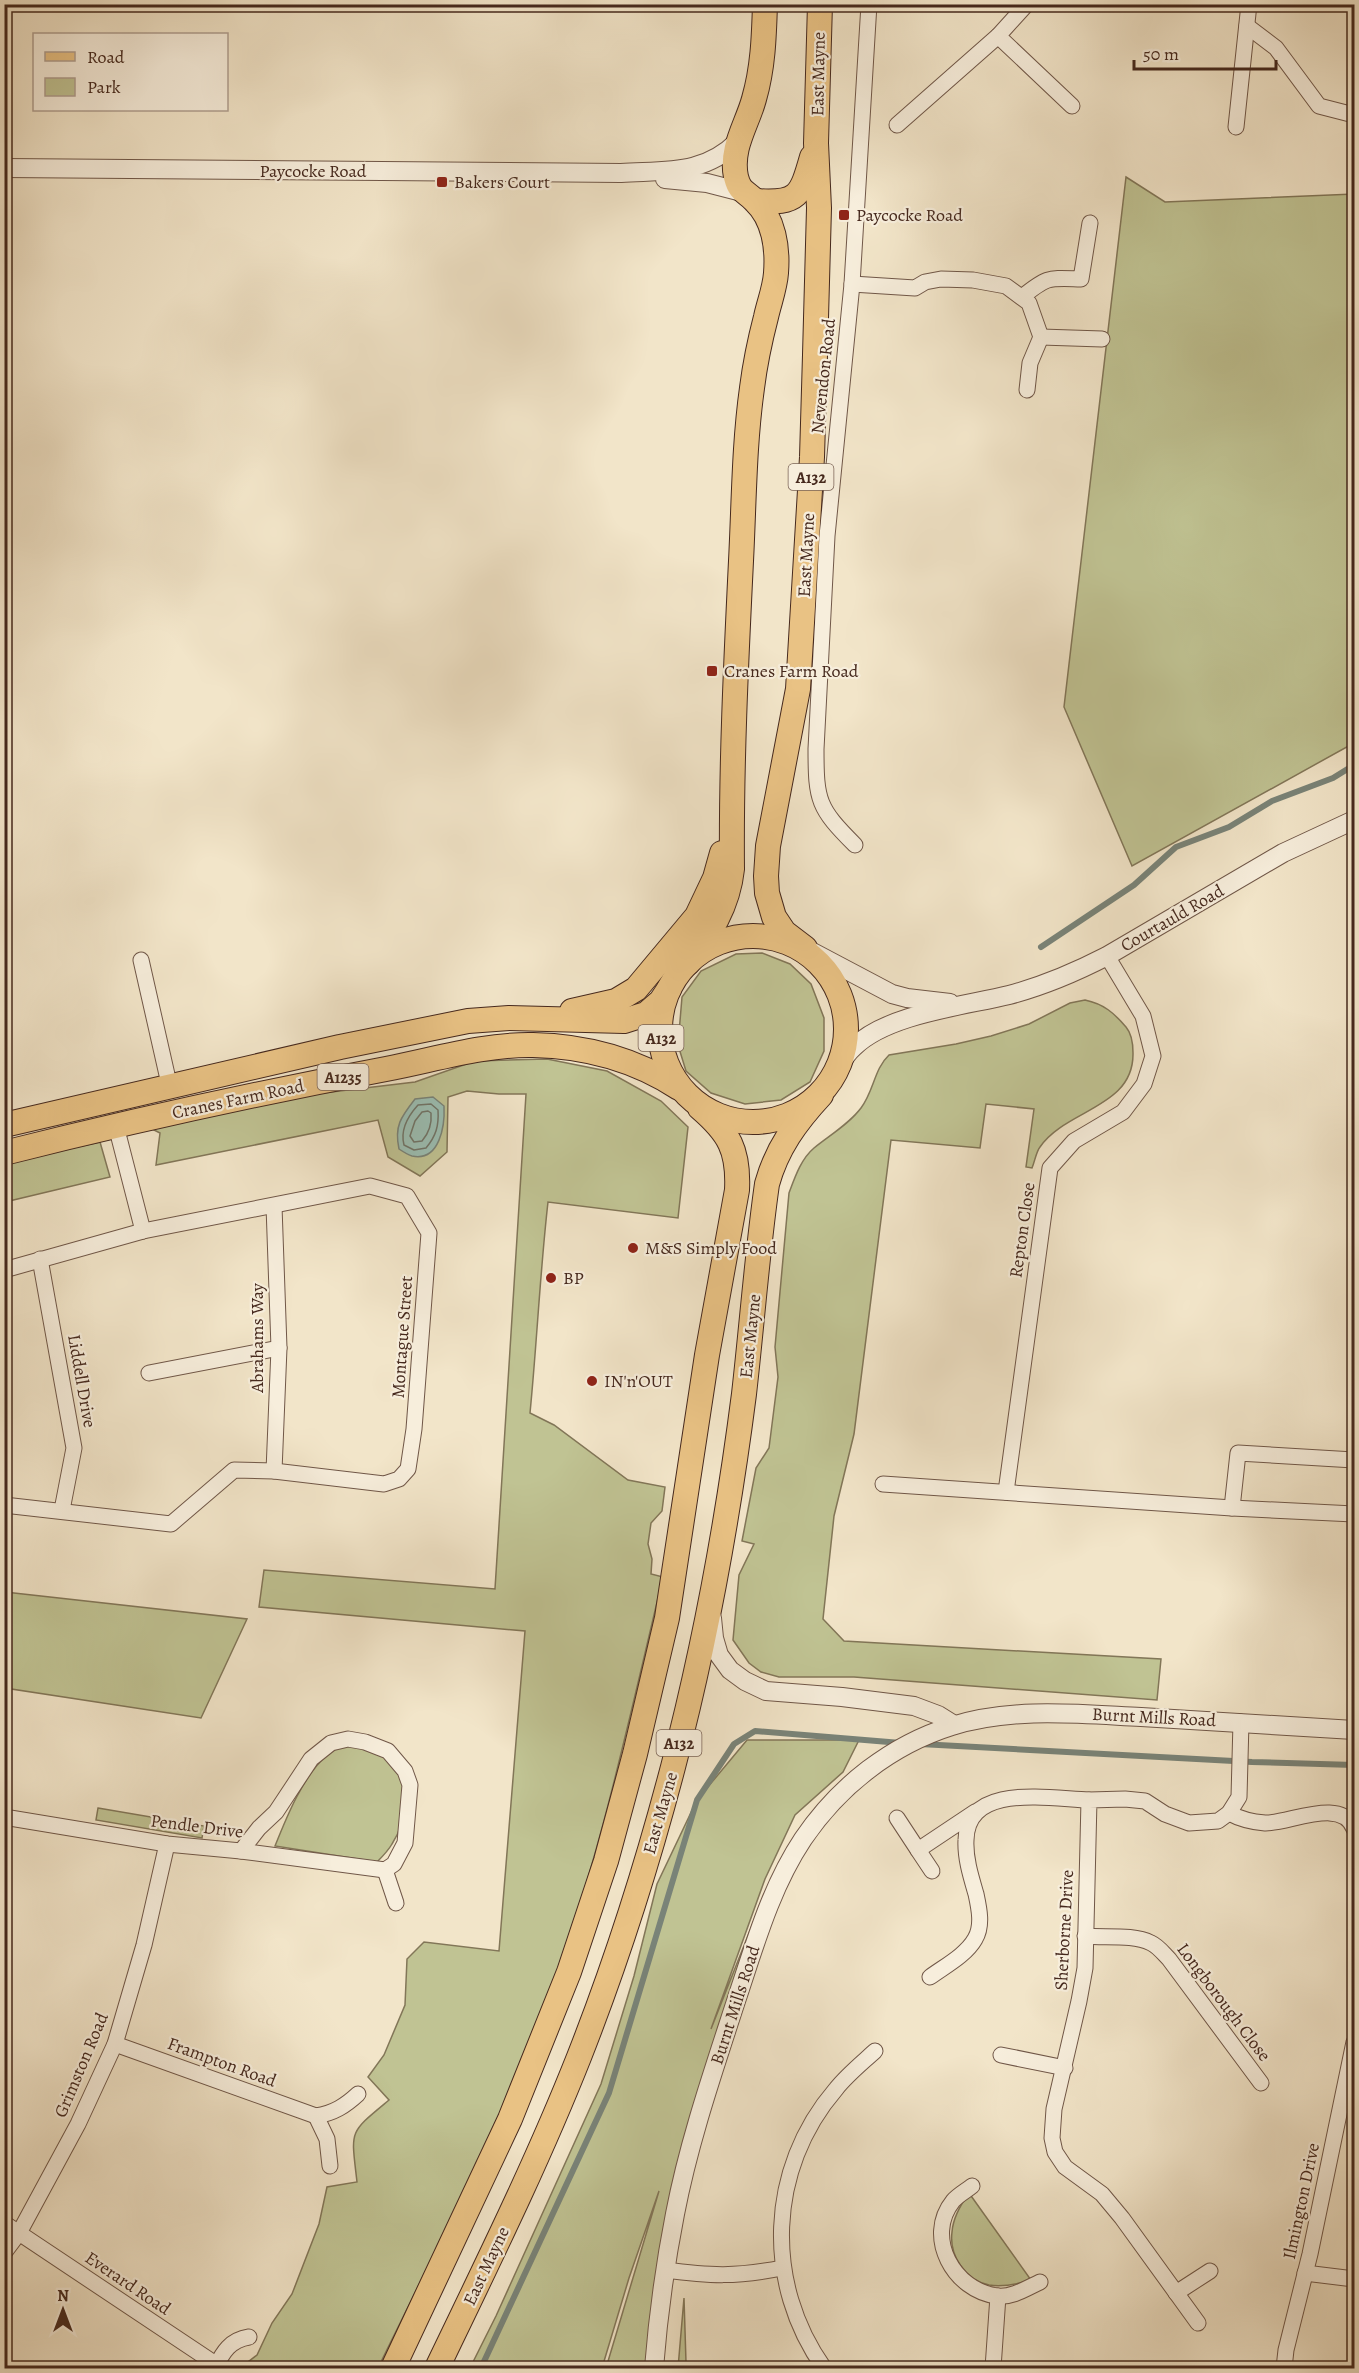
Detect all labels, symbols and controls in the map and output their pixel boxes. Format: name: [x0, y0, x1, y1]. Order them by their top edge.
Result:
street label: East Mayne: [805, 32, 831, 116]
legend: [33, 33, 228, 111]
scale bar: [1134, 33, 1276, 71]
text: 50 m: [1143, 42, 1179, 66]
text: Road: [87, 45, 125, 69]
text: Park: [87, 75, 121, 99]
street label: Paycocke Road: [260, 159, 367, 183]
place label: Bakers Court: [454, 170, 550, 194]
marker: Bakers Court: [435, 175, 449, 189]
place label: Paycocke Road: [856, 203, 963, 227]
marker: Paycocke Road: [837, 208, 851, 222]
street label: Nevendon Road: [805, 317, 841, 435]
road number: A132: [788, 464, 834, 490]
street label: East Mayne: [792, 512, 820, 598]
place label: Cranes Farm Road: [724, 659, 859, 683]
marker: Cranes Farm Road: [705, 664, 719, 678]
street label: Courtauld Road: [1116, 879, 1228, 957]
road number: A132: [638, 1025, 684, 1051]
road number: A1235: [318, 1064, 368, 1090]
street label: Cranes Farm Road: [170, 1073, 307, 1125]
street label: Repton Close: [1003, 1181, 1041, 1279]
place label: M&S Simply Food: [645, 1236, 777, 1260]
marker: M&S Simply Food: [626, 1241, 640, 1255]
place label: BP: [563, 1266, 584, 1290]
marker: BP: [544, 1271, 558, 1285]
street label: Montague Street: [386, 1275, 418, 1399]
street label: Abrahams Way: [245, 1282, 269, 1394]
street label: East Mayne: [734, 1293, 766, 1379]
street label: Liddell Drive: [62, 1332, 102, 1430]
place label: IN'n'OUT: [604, 1369, 673, 1393]
marker: IN'n'OUT: [585, 1374, 599, 1388]
street label: Burnt Mills Road: [1091, 1702, 1217, 1732]
road number: A132: [656, 1730, 702, 1756]
street label: East Mayne: [637, 1769, 683, 1857]
street label: Pendle Drive: [149, 1808, 245, 1844]
street label: Sherborne Drive: [1049, 1869, 1079, 1991]
street label: Longborough Close: [1171, 1938, 1277, 2066]
street label: Burnt Mills Road: [704, 1942, 766, 2068]
street label: Grimston Road: [48, 2009, 114, 2121]
street label: Frampton Road: [164, 2031, 280, 2093]
street label: Ilmington Drive: [1277, 2141, 1325, 2261]
street label: East Mayne: [457, 2223, 515, 2309]
street label: Everard Road: [80, 2246, 176, 2321]
north arrow: [33, 2280, 93, 2340]
text: N: [57, 2285, 69, 2307]

